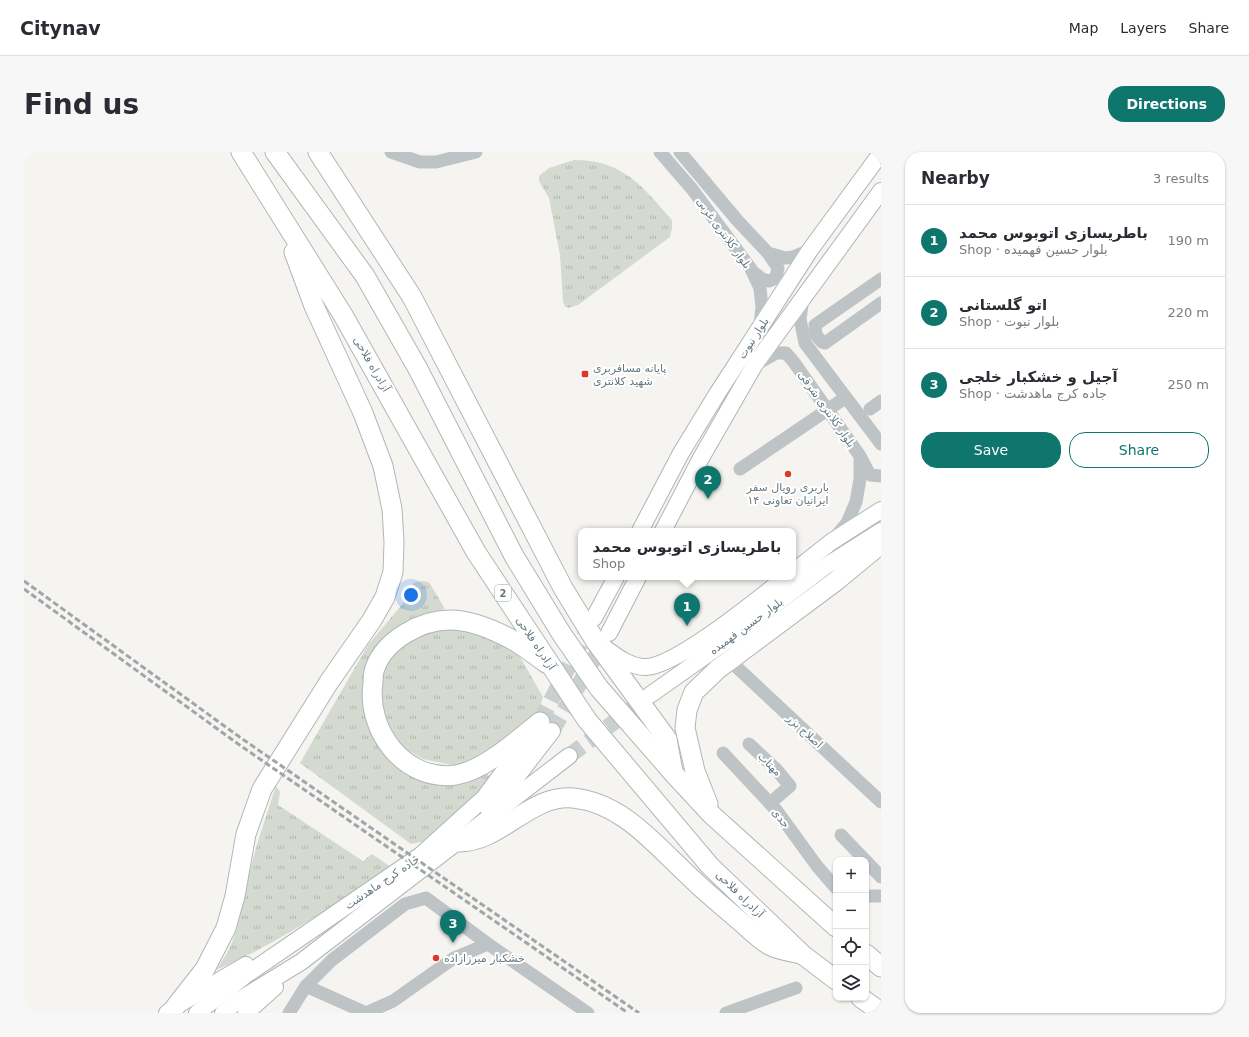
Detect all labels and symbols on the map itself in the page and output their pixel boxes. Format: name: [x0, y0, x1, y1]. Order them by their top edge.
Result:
street label: بلوار کلانتری غربی: [693, 195, 754, 271]
street label: بلوار نبوت: [735, 315, 772, 361]
street label: آزادراه فلاحی: [351, 334, 394, 395]
place label: پایانه مسافربری شهید کلانتری: [593, 362, 666, 388]
marker: پایانه مسافربری شهید کلانتری: [580, 369, 590, 379]
street label: بلوار کلانتری شرقی: [795, 369, 858, 450]
pin: 2: [695, 466, 721, 499]
marker: باربری رویال سفر ایرانیان تعاونی ۱۴: [783, 469, 793, 479]
place label: باربری رویال سفر ایرانیان تعاونی ۱۴: [746, 481, 829, 507]
your location: [401, 585, 421, 605]
road number: 2: [495, 585, 511, 601]
pin: 1: [674, 593, 700, 626]
street label: بلوار حسین فهمیده: [707, 595, 786, 657]
street label: آزادراه فلاحی: [513, 613, 560, 673]
street label: اصلاح بزر: [783, 711, 825, 751]
street label: مهتاب: [755, 750, 784, 779]
street label: جدی: [769, 806, 792, 831]
street label: جاده کرج ماهدشت: [343, 853, 422, 912]
street label: آزادراه فلاحی: [713, 868, 768, 921]
pin: 3: [440, 910, 466, 943]
place label: خشکبار میرزازاده: [444, 952, 525, 965]
marker: خشکبار میرزازاده: [431, 953, 441, 963]

